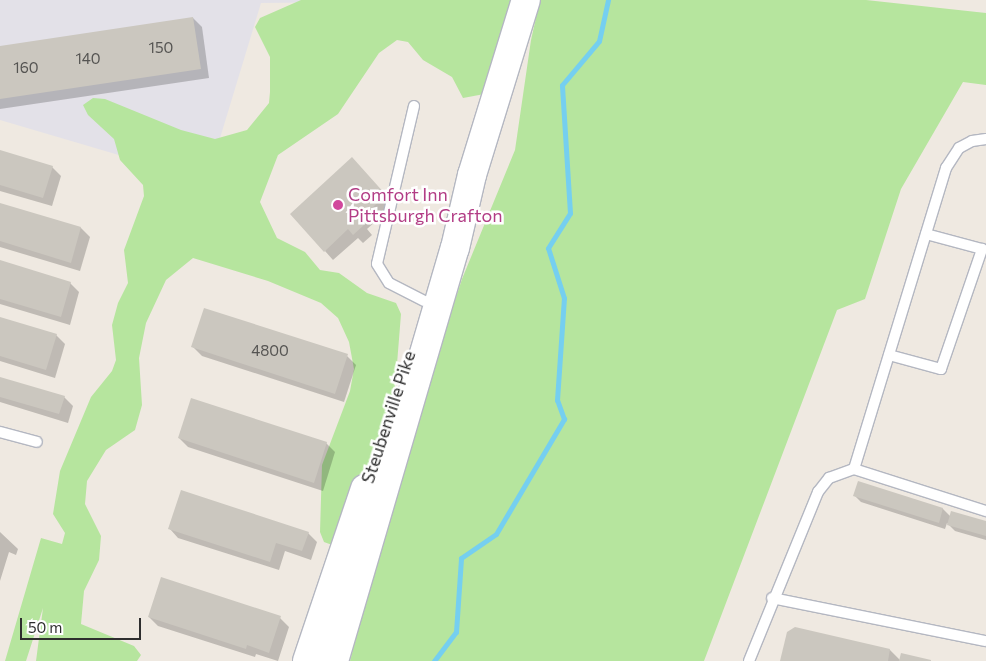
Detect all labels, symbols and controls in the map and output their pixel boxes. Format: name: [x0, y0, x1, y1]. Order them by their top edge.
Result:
house number: 150: [149, 39, 173, 57]
house number: 140: [75, 50, 101, 68]
house number: 160: [13, 59, 39, 77]
place label: Comfort Inn Pittsburgh Crafton: [348, 184, 502, 226]
marker: Comfort Inn Pittsburgh Crafton: [332, 199, 344, 211]
house number: 4800: [251, 342, 289, 360]
street label: Steubenville Pike: [356, 348, 420, 486]
scale bar: [22, 608, 144, 640]
text: 50 m: [28, 618, 62, 636]

